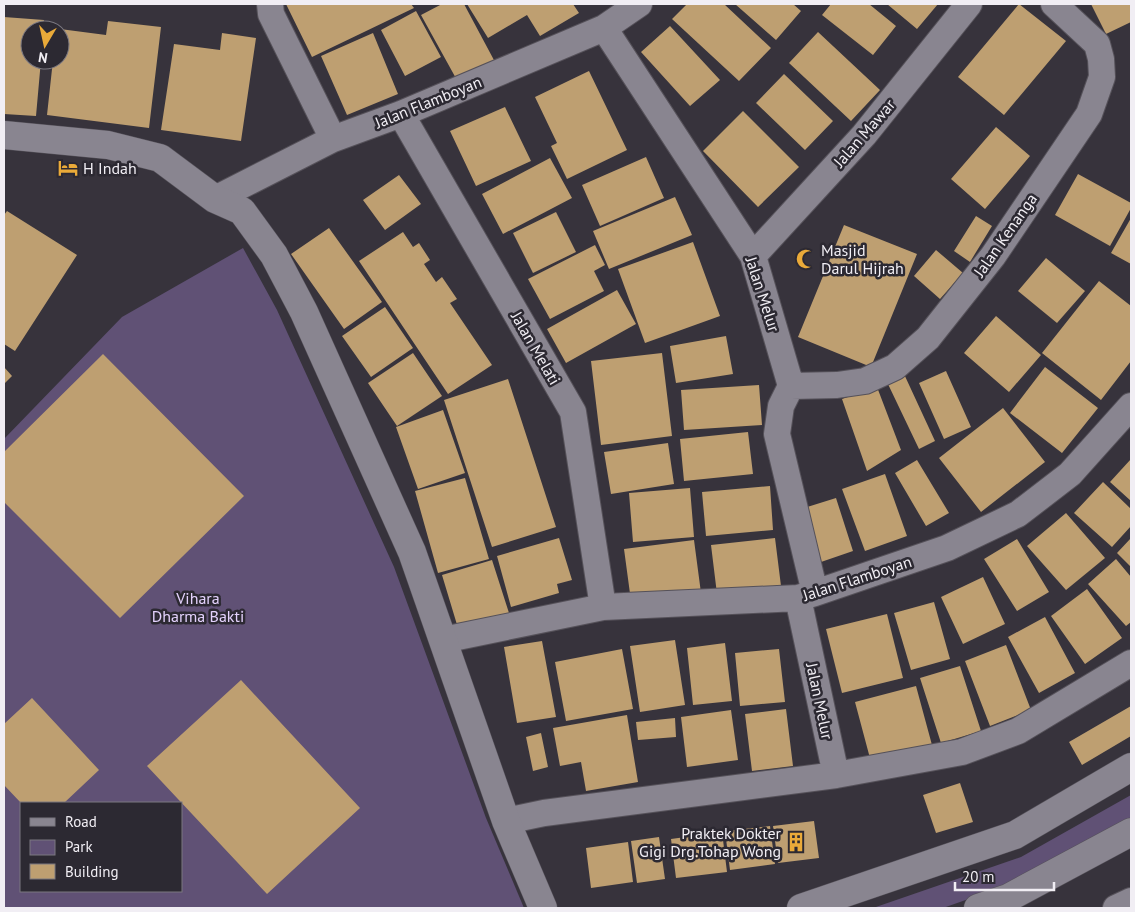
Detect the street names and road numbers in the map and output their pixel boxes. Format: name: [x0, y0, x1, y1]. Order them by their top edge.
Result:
street label: Jalan Flamboyan: [371, 72, 484, 133]
street label: Jalan Mawar: [828, 94, 899, 172]
street label: Jalan Kenanga: [968, 189, 1041, 281]
street label: Jalan Melur: [741, 253, 785, 335]
street label: Jalan Melati: [507, 307, 565, 388]
street label: Jalan Flamboyan: [799, 551, 914, 605]
street label: Jalan Melur: [802, 660, 838, 742]

